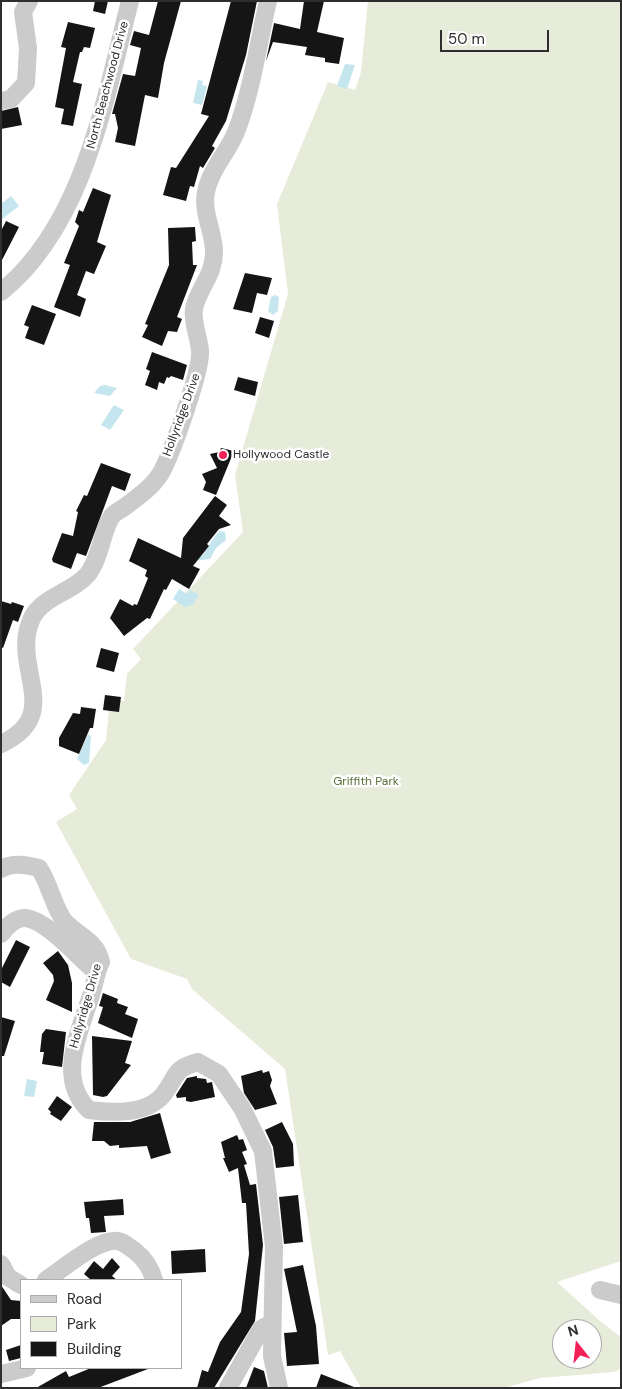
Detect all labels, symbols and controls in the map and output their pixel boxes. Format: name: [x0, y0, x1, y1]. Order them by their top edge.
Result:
street label: North Beachwood Drive: [84, 20, 132, 150]
scale bar: [442, 20, 551, 52]
text: 50 m: [448, 29, 485, 49]
street label: Hollyridge Drive: [160, 372, 204, 458]
place label: Hollywood Castle: [233, 448, 329, 462]
marker: Hollywood Castle: [217, 449, 229, 461]
park label: Griffith Park: [333, 775, 399, 789]
street label: Hollyridge Drive: [67, 962, 105, 1050]
legend: [20, 1279, 182, 1369]
text: Road: [67, 1289, 102, 1309]
text: Park: [67, 1314, 97, 1334]
north arrow: [552, 1319, 602, 1369]
text: N: [566, 1320, 581, 1341]
text: Building: [67, 1339, 122, 1359]

